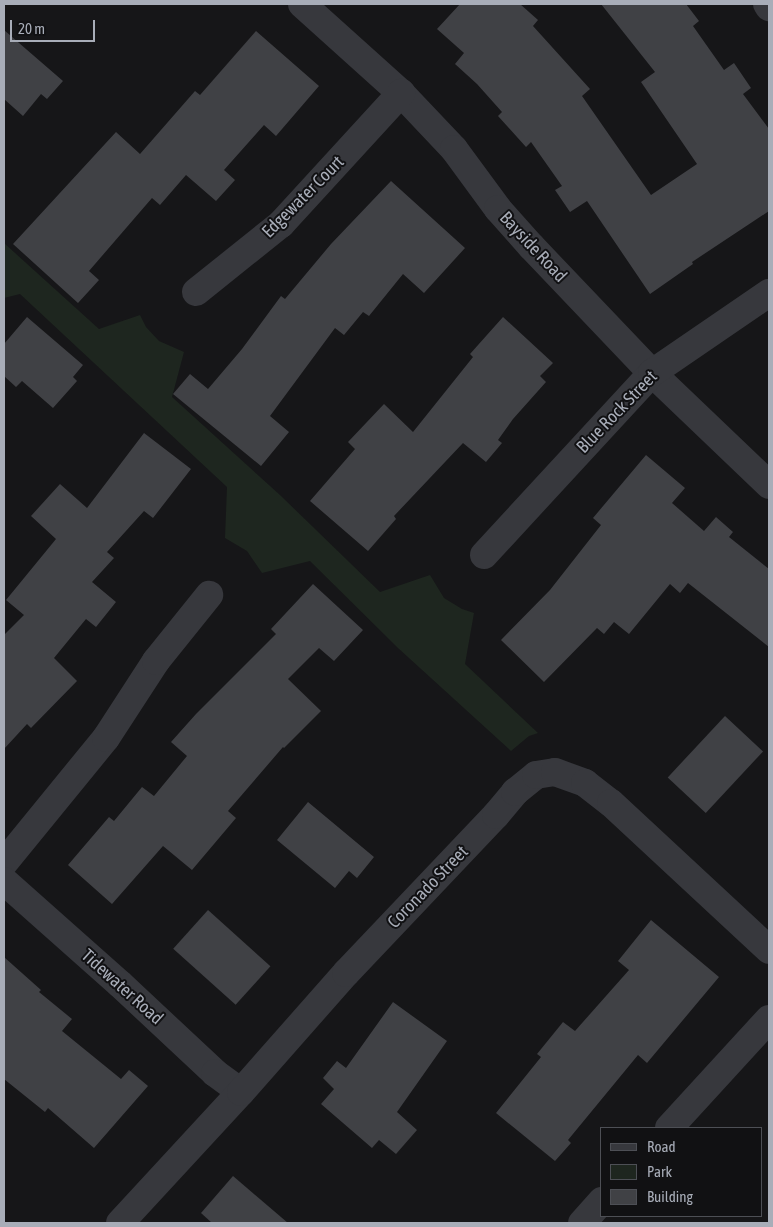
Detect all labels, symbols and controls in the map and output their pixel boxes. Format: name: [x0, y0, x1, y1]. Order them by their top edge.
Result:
scale bar: [12, 10, 98, 42]
text: 20 m: [18, 20, 45, 37]
street label: Edgewater Court: [258, 152, 348, 242]
street label: Bayside Road: [495, 207, 571, 287]
street label: Blue Rock Street: [572, 366, 662, 458]
street label: Coronado Street: [383, 841, 473, 933]
street label: Tidewater Road: [77, 945, 167, 1029]
legend: [600, 1127, 763, 1217]
text: Road: [647, 1138, 676, 1155]
text: Park: [647, 1163, 672, 1180]
text: Building: [647, 1188, 693, 1205]

